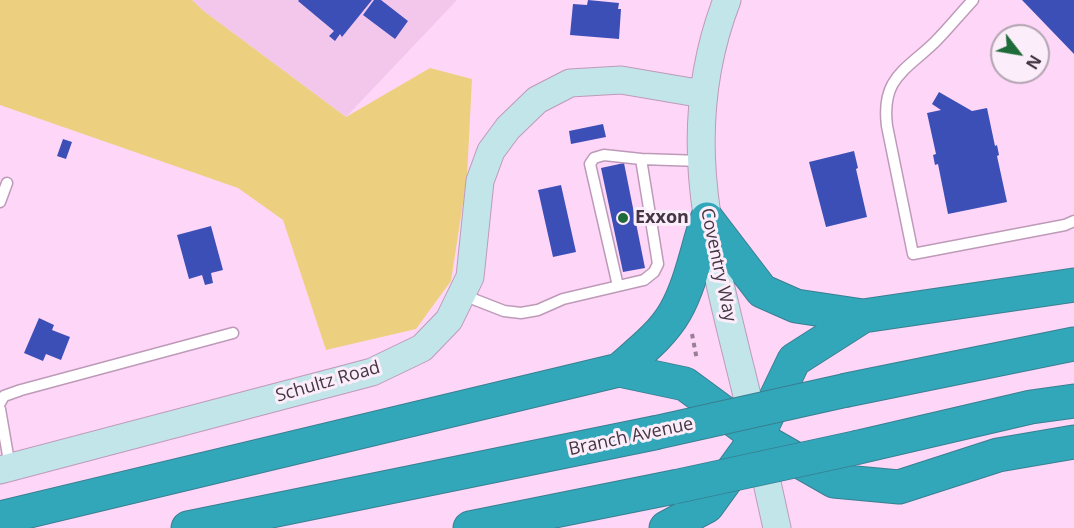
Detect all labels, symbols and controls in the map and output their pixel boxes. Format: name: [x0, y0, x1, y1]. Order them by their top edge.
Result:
north arrow: [990, 24, 1050, 84]
text: N: [1021, 51, 1046, 73]
street label: Coventry Way: [695, 206, 741, 324]
place label: Exxon: [635, 207, 689, 229]
marker: Exxon: [616, 211, 630, 225]
street label: Schultz Road: [273, 357, 383, 407]
street label: Branch Avenue: [567, 413, 695, 461]

